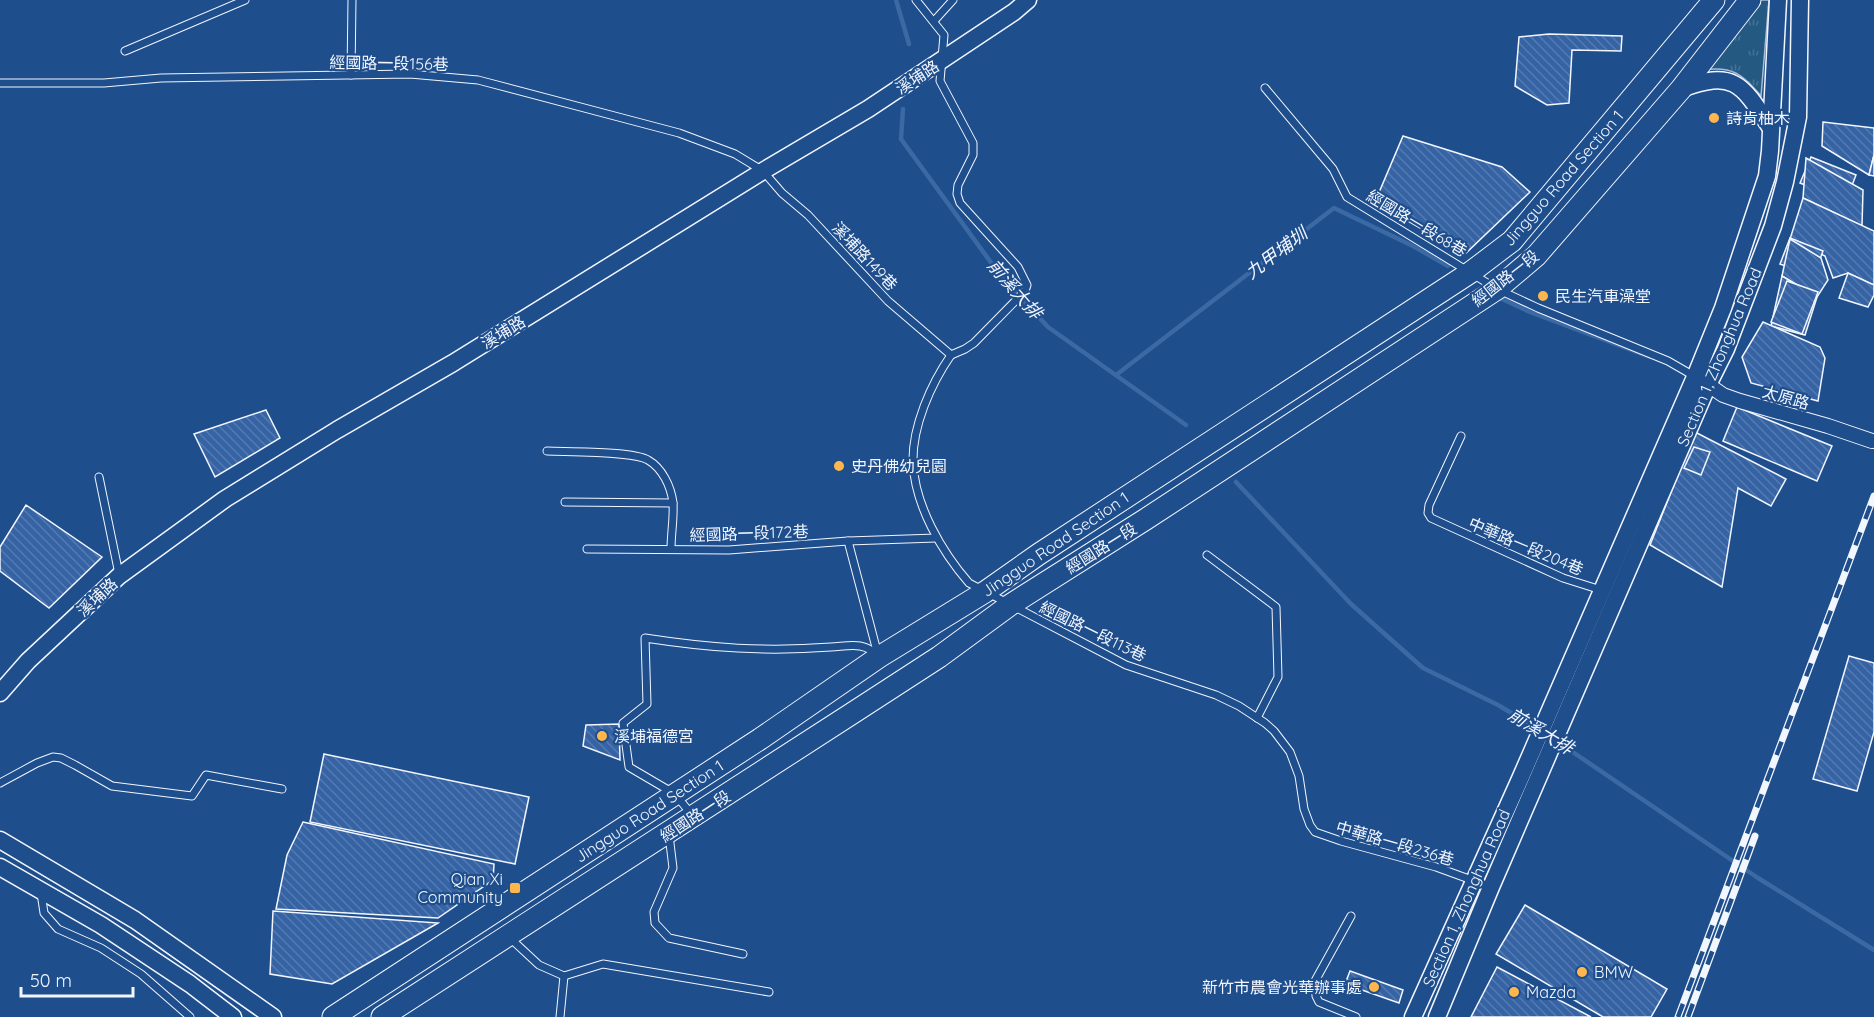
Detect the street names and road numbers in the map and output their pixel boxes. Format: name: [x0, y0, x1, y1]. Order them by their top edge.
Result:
street label: 經國路一段156巷: [329, 52, 449, 74]
street label: 溪埔路: [891, 56, 943, 98]
street label: Jingguo Road Section 1: [1499, 106, 1627, 250]
street label: 經國路一段68巷: [1363, 185, 1471, 261]
street label: 溪埔路149巷: [828, 217, 902, 295]
street label: 經國路一段: [1467, 245, 1543, 311]
street label: Section 1, Zhonghua Road: [1672, 265, 1766, 449]
street label: 溪埔路: [477, 311, 529, 353]
street label: 太原路: [1760, 381, 1812, 413]
street label: Jingguo Road Section 1: [978, 487, 1132, 601]
street label: 中華路一段204巷: [1466, 513, 1586, 579]
street label: 經國路一段: [1062, 518, 1140, 578]
street label: 經國路一段172巷: [689, 521, 809, 545]
street label: 溪埔路: [73, 573, 121, 621]
street label: 經國路一段113巷: [1036, 597, 1150, 665]
street label: Jingguo Road Section 1: [571, 755, 727, 867]
street label: 經國路一段: [656, 786, 734, 846]
street label: Section 1, Zhonghua Road: [1418, 806, 1514, 990]
street label: 中華路一段236巷: [1334, 817, 1456, 869]

